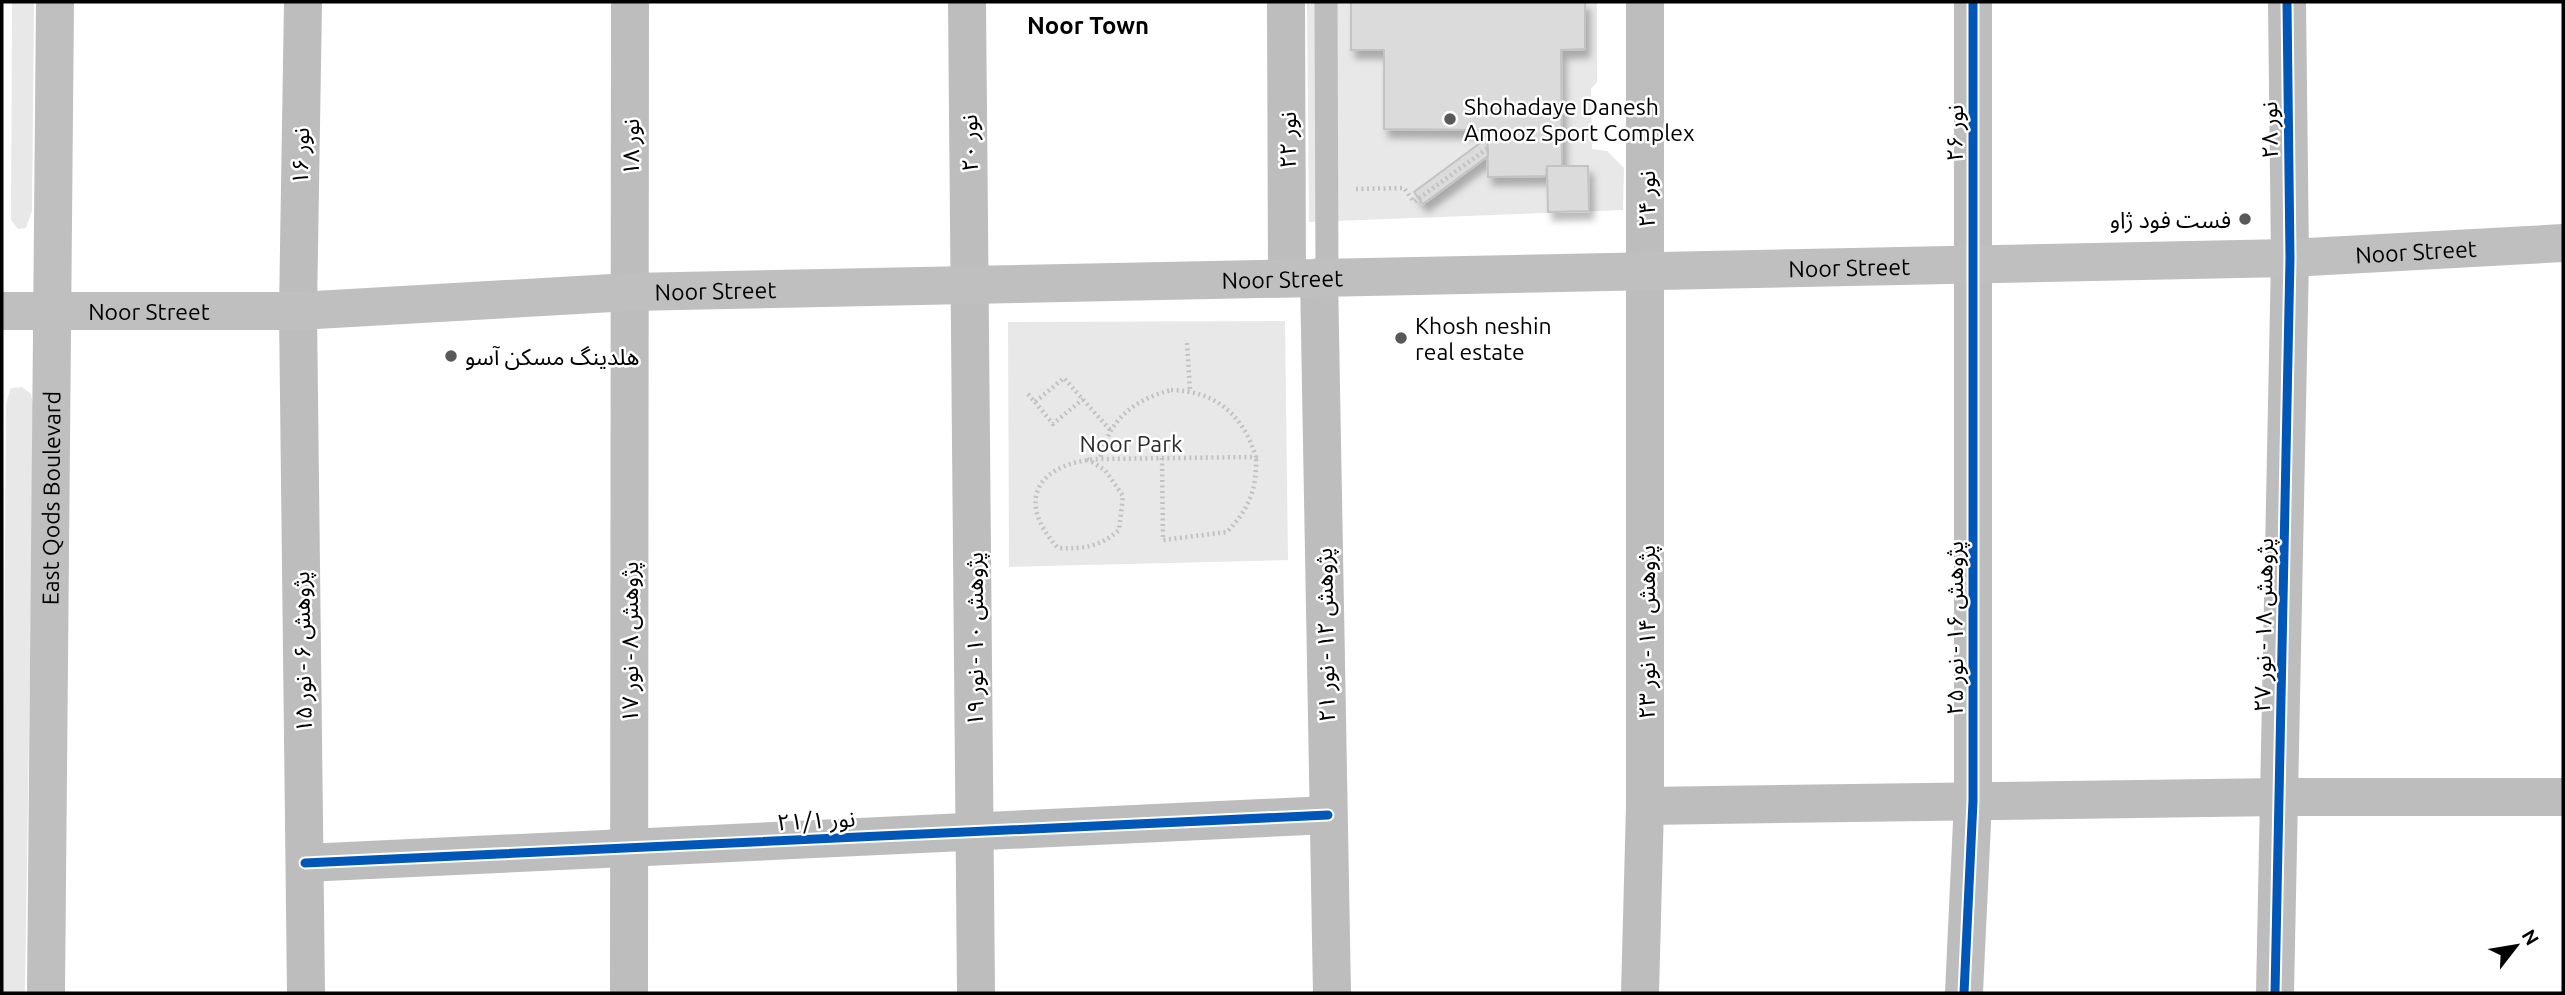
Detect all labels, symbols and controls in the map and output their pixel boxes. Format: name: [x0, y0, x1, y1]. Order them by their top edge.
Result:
district label: Noor Town: [1027, 12, 1149, 39]
place label: Shohadaye Danesh Amooz Sport Complex: [1464, 94, 1695, 145]
street label: نور ۲۸: [2256, 101, 2284, 159]
street label: نور ۲۶: [1942, 104, 1969, 162]
street label: نور ۲۲: [1275, 111, 1302, 169]
marker: Shohadaye Danesh Amooz Sport Complex: [1442, 111, 1458, 127]
street label: نور ۲۰: [956, 114, 984, 172]
street label: نور ۱۸: [618, 118, 645, 176]
street label: نور ۱۶: [287, 127, 315, 185]
street label: نور ۲۴: [1634, 170, 1661, 228]
place label: فست فود ژاو: [2110, 207, 2231, 234]
marker: فست فود ژاو: [2237, 211, 2253, 227]
street label: Noor Street: [2355, 235, 2477, 267]
street label: Noor Street: [1788, 253, 1910, 281]
street label: Noor Street: [1221, 265, 1343, 292]
street label: Noor Street: [654, 277, 777, 304]
street label: Noor Street: [88, 299, 210, 324]
place label: Khosh neshin real estate: [1415, 313, 1552, 364]
marker: Khosh neshin real estate: [1393, 330, 1409, 346]
place label: هلدینگ مسکن آسو: [465, 344, 639, 371]
marker: هلدینگ مسکن آسو: [443, 348, 459, 364]
street label: East Qods Boulevard: [37, 391, 64, 605]
park label: Noor Park: [1079, 431, 1183, 456]
street label: پژوهش ۱۸ - نور ۲۷: [2249, 538, 2280, 713]
street label: پژوهش ۱۶ - نور ۲۵: [1942, 541, 1970, 715]
street label: پژوهش ۱۴ - نور ۲۳: [1634, 545, 1662, 719]
street label: پژوهش ۱۲ - نور ۲۱: [1311, 547, 1342, 722]
street label: پژوهش ۱۰ - نور ۱۹: [962, 552, 990, 726]
street label: پژوهش ۸ - نور ۱۷: [617, 561, 645, 723]
street label: پژوهش ۶ - نور ۱۵: [288, 571, 319, 733]
street label: نور ۲۱/۱: [776, 805, 856, 837]
north arrow: [2481, 911, 2551, 981]
text: N: [2517, 925, 2544, 949]

